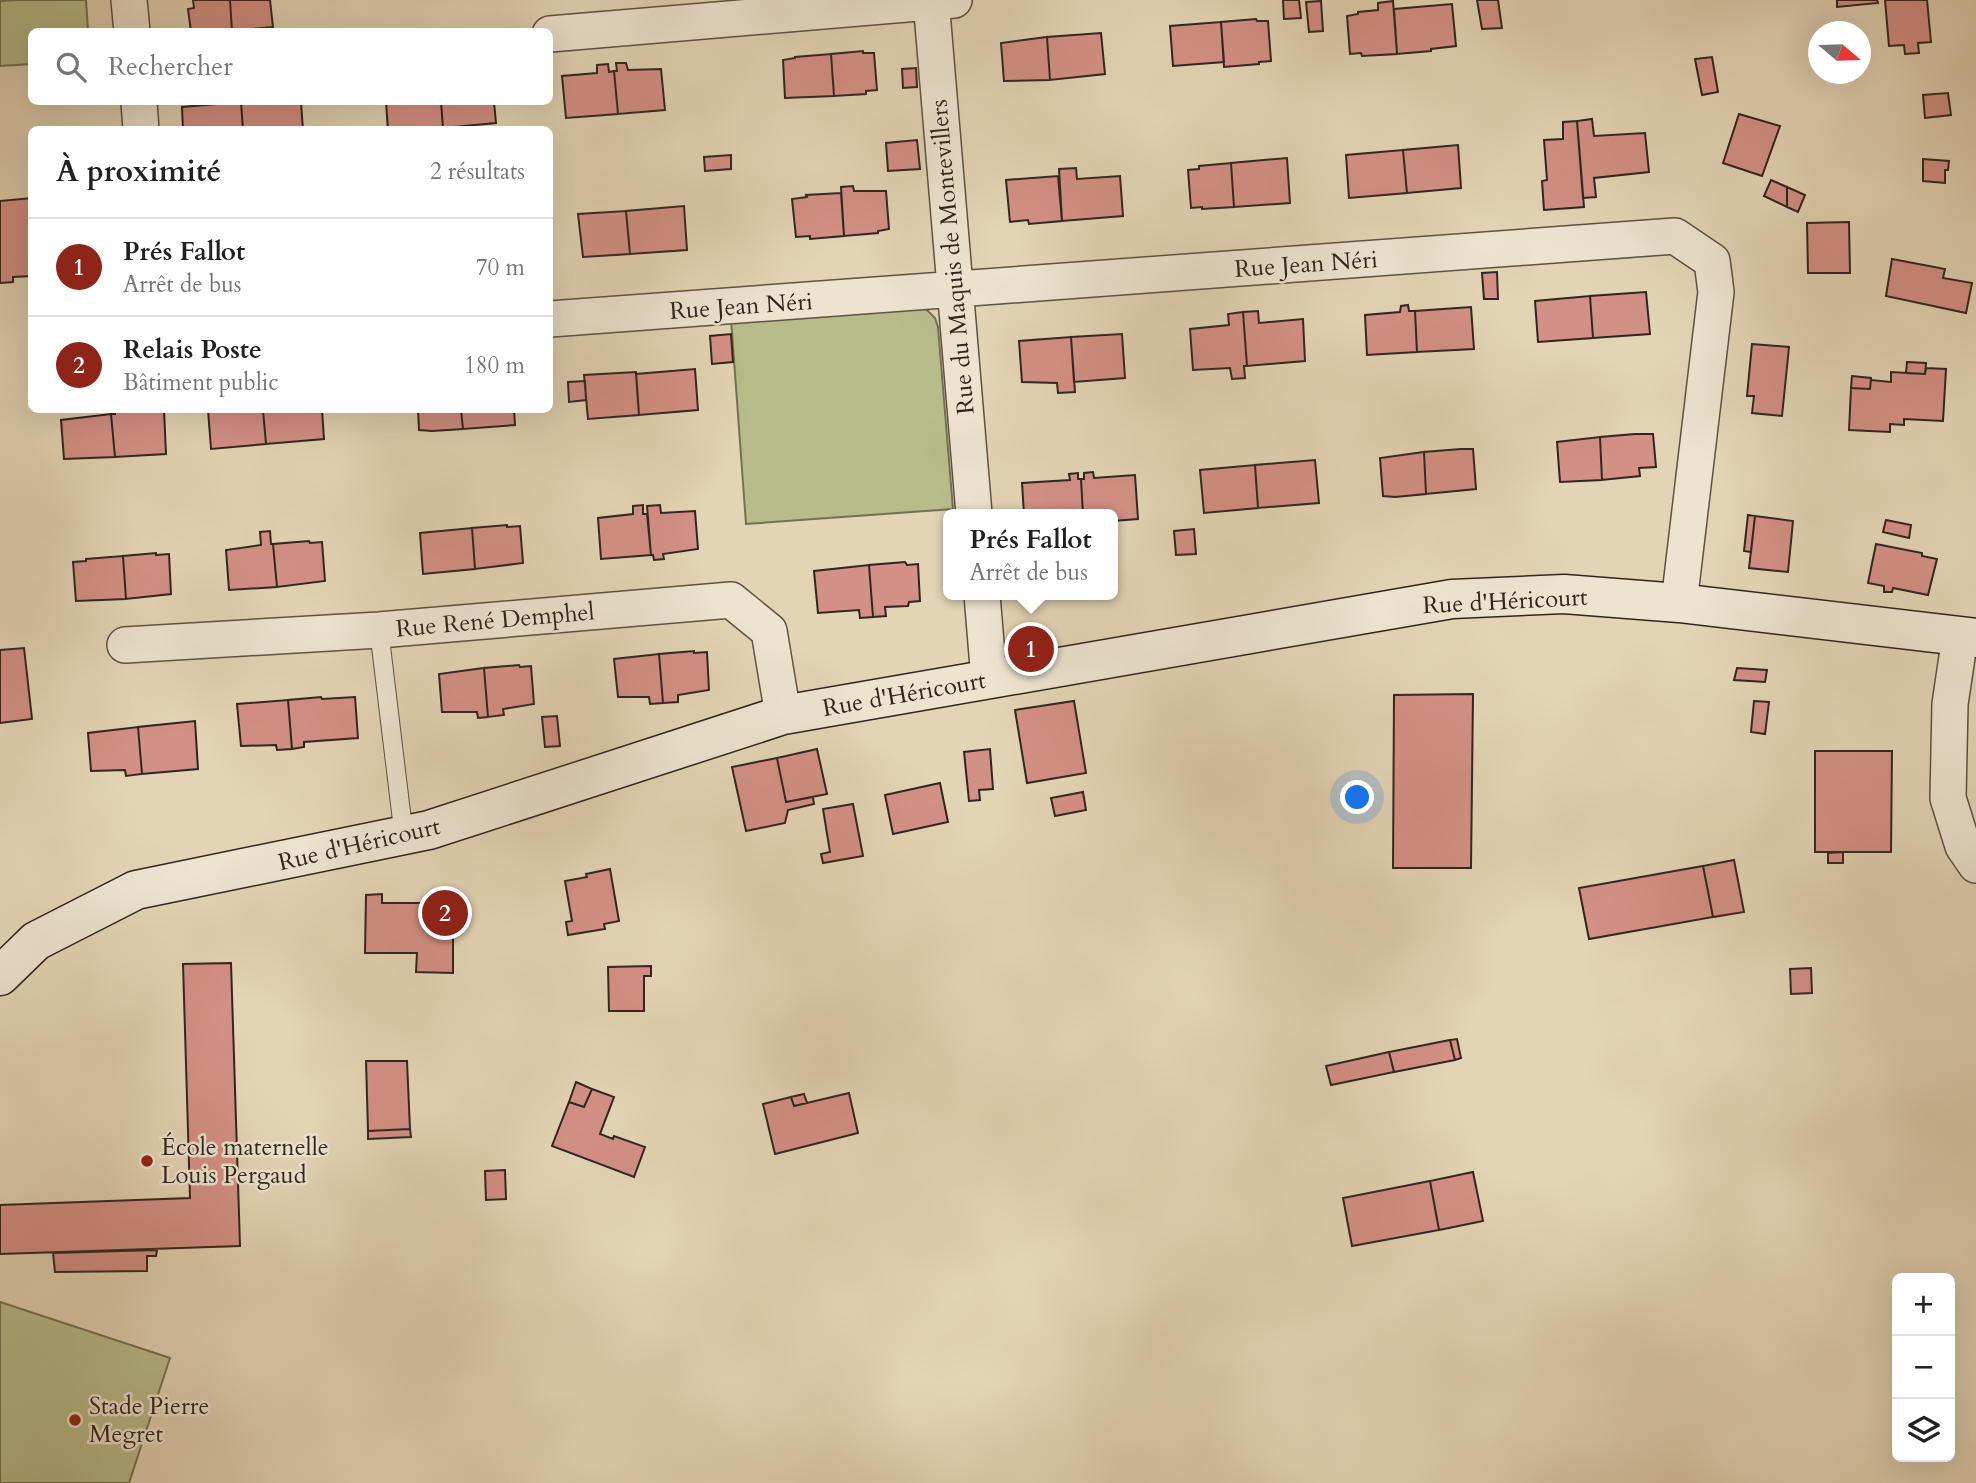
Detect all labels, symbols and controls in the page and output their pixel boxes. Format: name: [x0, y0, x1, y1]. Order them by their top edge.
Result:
north arrow: [1808, 21, 1871, 84]
search box: [28, 28, 553, 105]
icon: search: [52, 48, 90, 86]
text: Rechercher: [108, 49, 233, 84]
street label: Rue du Maquis de Montevillers: [922, 98, 983, 416]
text: À proximité: [56, 151, 221, 192]
text: 2 résultats: [430, 156, 525, 187]
text: Prés Fallot: [123, 234, 245, 269]
street label: Rue Jean Néri: [1233, 243, 1379, 286]
text: 1: [73, 252, 85, 283]
text: 70 m: [476, 252, 525, 283]
text: Arrêt de bus: [123, 269, 242, 300]
street label: Rue Jean Néri: [668, 285, 814, 328]
text: Relais Poste: [123, 332, 262, 367]
text: 2: [73, 350, 85, 381]
text: 180 m: [464, 350, 525, 381]
text: Bâtiment public: [123, 367, 279, 398]
popup: [943, 509, 1118, 600]
text: Prés Fallot: [969, 522, 1092, 557]
text: Arrêt de bus: [969, 557, 1088, 588]
street label: Rue d'Héricourt: [1422, 581, 1589, 622]
street label: Rue René Demphel: [394, 595, 596, 646]
pin: 1: [1008, 623, 1054, 675]
street label: Rue d'Héricourt: [820, 664, 989, 725]
your location: [1340, 780, 1374, 814]
street label: Rue d'Héricourt: [275, 810, 444, 879]
pin: 2: [422, 887, 468, 939]
place label: École maternelle Louis Pergaud: [161, 1131, 329, 1192]
marker: École maternelle Louis Pergaud: [139, 1153, 155, 1169]
map controls: [1892, 1273, 1955, 1462]
button: +: [1892, 1273, 1955, 1336]
button: −: [1892, 1336, 1955, 1399]
place label: Stade Pierre Megret: [89, 1390, 209, 1451]
button: layers: [1892, 1399, 1955, 1462]
marker: Stade Pierre Megret: [67, 1412, 83, 1428]

